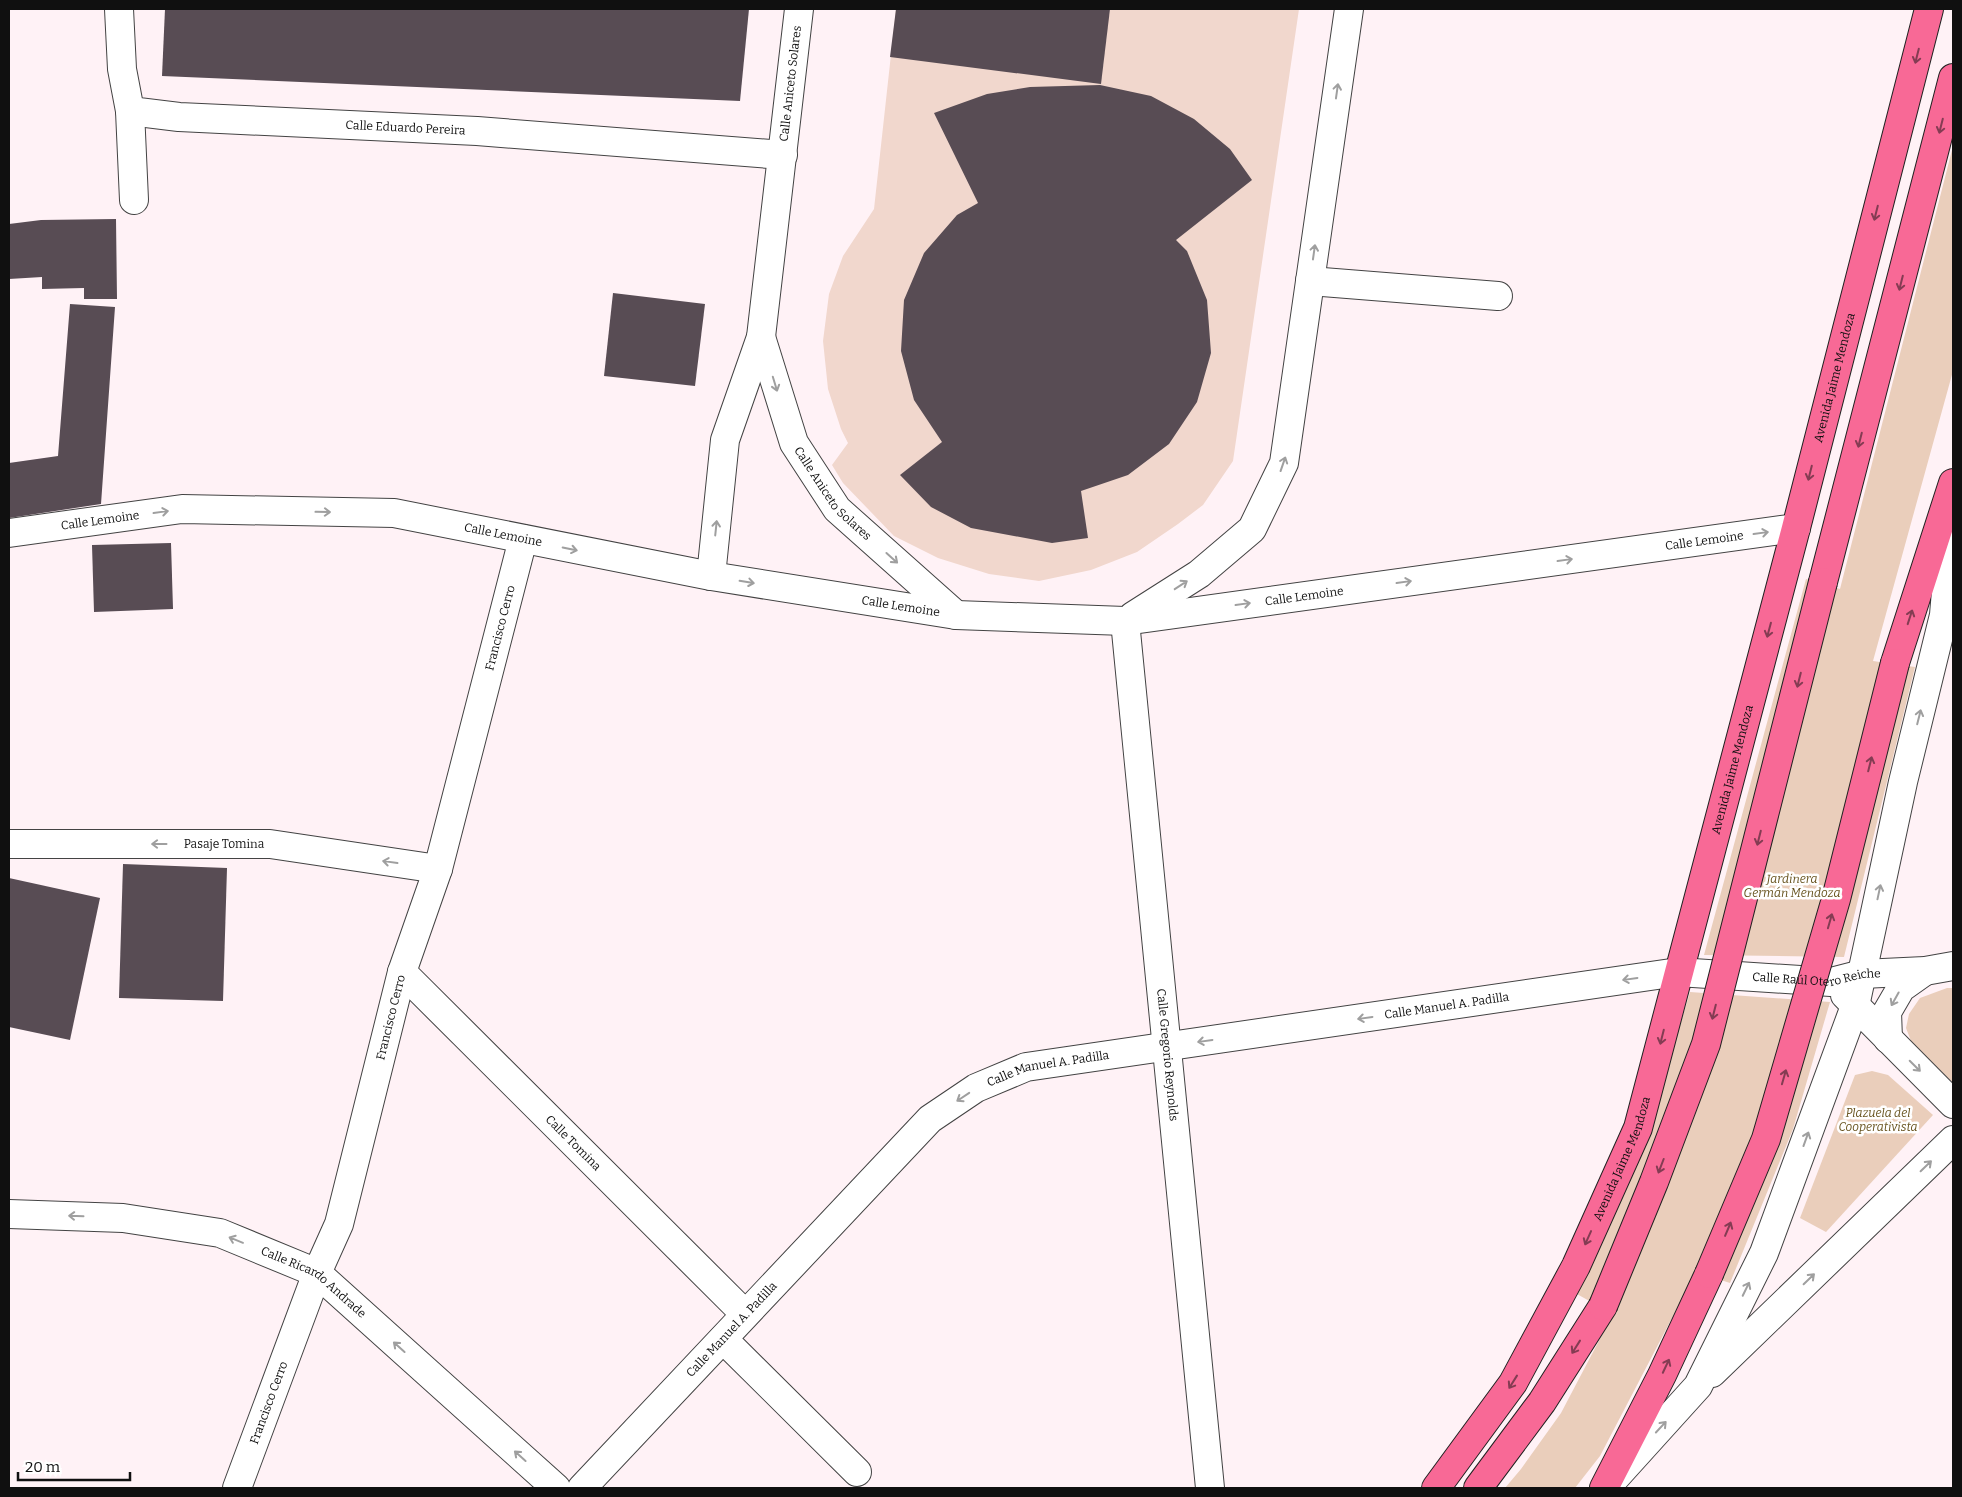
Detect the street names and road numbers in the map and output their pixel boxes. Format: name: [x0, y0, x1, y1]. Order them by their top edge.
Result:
street label: Calle Aniceto Solares: [777, 25, 804, 142]
street label: Calle Eduardo Pereira: [345, 118, 466, 137]
street label: Avenida Jaime Mendoza: [1811, 311, 1858, 444]
street label: Calle Aniceto Solares: [791, 444, 874, 543]
street label: Calle Lemoine: [60, 508, 140, 533]
street label: Calle Lemoine: [463, 520, 543, 549]
street label: Calle Lemoine: [1664, 528, 1745, 553]
street label: Francisco Cerro: [482, 584, 518, 672]
street label: Calle Lemoine: [1264, 584, 1344, 609]
street label: Calle Lemoine: [861, 593, 941, 619]
street label: Avenida Jaime Mendoza: [1709, 703, 1756, 836]
street label: Pasaje Tomina: [184, 837, 265, 851]
street label: Calle Raúl Otero Reiche: [1752, 966, 1881, 989]
street label: Francisco Cerro: [373, 973, 408, 1062]
street label: Calle Gregorio Reynolds: [1154, 988, 1181, 1122]
street label: Calle Manuel A. Padilla: [1383, 990, 1510, 1022]
street label: Calle Manuel A. Padilla: [985, 1048, 1110, 1090]
street label: Avenida Jaime Mendoza: [1590, 1095, 1653, 1223]
street label: Calle Tomina: [543, 1112, 604, 1174]
street label: Calle Ricardo Andrade: [259, 1244, 369, 1321]
street label: Calle Manuel A. Padilla: [683, 1279, 780, 1380]
street label: Francisco Cerro: [247, 1359, 291, 1446]

